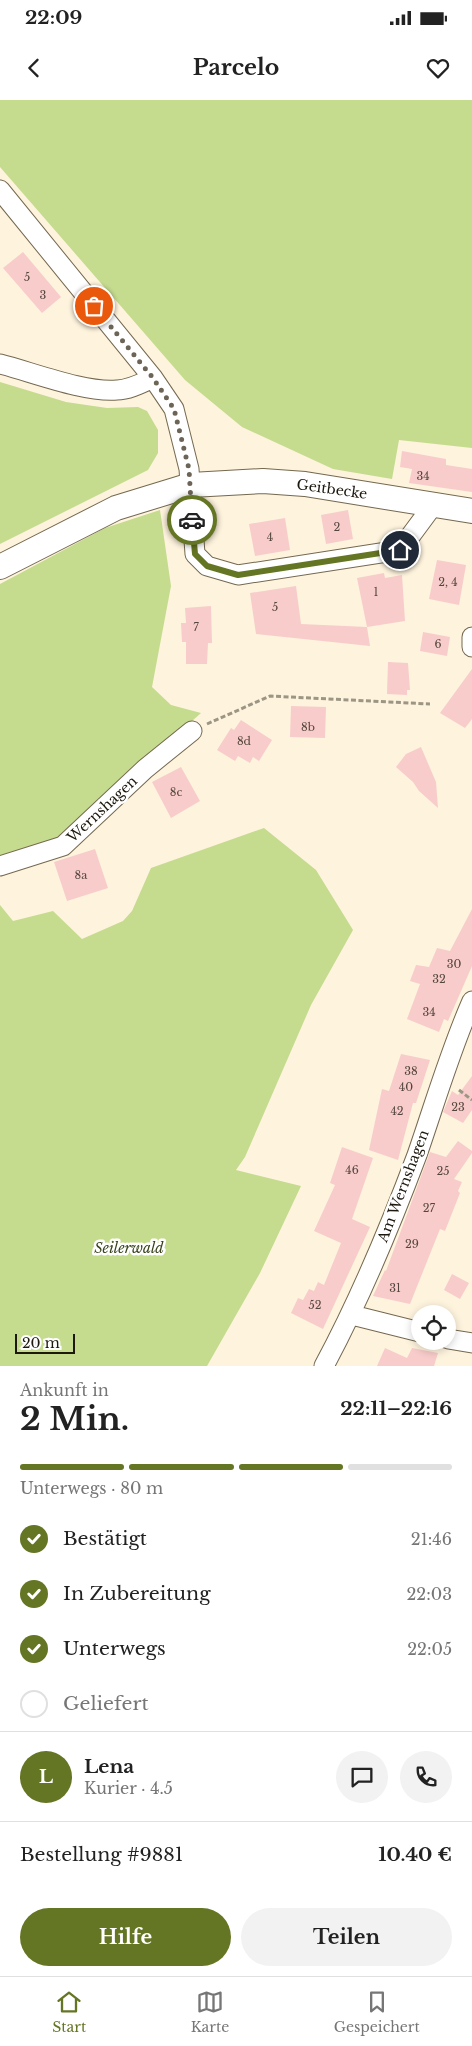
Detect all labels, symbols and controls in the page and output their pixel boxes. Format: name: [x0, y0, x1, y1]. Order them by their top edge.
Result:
text: 22:09: [25, 6, 82, 29]
icon: back: [20, 54, 48, 82]
text: Parcelo: [193, 54, 279, 81]
icon: heart: [424, 54, 452, 82]
house number: 5: [24, 270, 30, 284]
pin: [73, 285, 115, 327]
house number: 3: [40, 288, 47, 302]
icon: bag: [80, 292, 108, 320]
house number: 34: [416, 469, 430, 483]
street label: Geitbecke: [296, 475, 368, 503]
courier: [167, 495, 217, 545]
icon: car: [178, 506, 206, 534]
house number: 2: [334, 520, 341, 534]
pin: [379, 529, 421, 571]
house number: 4: [267, 530, 273, 544]
icon: home: [386, 536, 414, 564]
house number: 2, 4: [438, 575, 458, 589]
house number: 1: [374, 585, 379, 599]
house number: 5: [272, 600, 278, 614]
house number: 7: [193, 620, 199, 634]
house number: 6: [434, 637, 442, 651]
house number: 8b: [301, 720, 315, 734]
house number: 8d: [237, 734, 252, 748]
street label: Wernshagen: [62, 772, 141, 847]
house number: 8c: [170, 785, 182, 799]
house number: 8a: [75, 868, 88, 882]
house number: 30: [447, 957, 461, 971]
house number: 32: [432, 972, 446, 986]
house number: 34: [422, 1005, 436, 1019]
house number: 38: [404, 1064, 418, 1078]
house number: 40: [399, 1080, 413, 1094]
house number: 23: [451, 1100, 465, 1114]
house number: 42: [390, 1104, 404, 1118]
street label: Am Wernshagen: [373, 1127, 433, 1246]
house number: 46: [345, 1163, 359, 1177]
house number: 25: [436, 1164, 450, 1178]
house number: 27: [423, 1201, 436, 1215]
house number: 29: [405, 1237, 419, 1251]
park label: Seilerwald: [94, 1239, 164, 1257]
house number: 31: [389, 1281, 401, 1295]
house number: 52: [308, 1298, 322, 1312]
map controls: [411, 1305, 456, 1350]
button: locate: [411, 1305, 456, 1350]
scale bar: [15, 1331, 75, 1354]
text: 20 m: [22, 1334, 60, 1352]
text: Ankunft in: [20, 1380, 109, 1400]
text: 22:11–22:16: [340, 1397, 452, 1420]
text: 2 Min.: [20, 1399, 129, 1439]
text: Unterwegs · 80 m: [20, 1478, 163, 1498]
icon: check: [20, 1525, 48, 1553]
text: Bestätigt: [63, 1527, 147, 1550]
text: 21:46: [411, 1529, 452, 1549]
icon: check: [20, 1580, 48, 1608]
text: In Zubereitung: [63, 1582, 211, 1605]
text: 22:03: [406, 1584, 452, 1604]
icon: check: [20, 1635, 48, 1663]
text: Unterwegs: [63, 1637, 166, 1660]
text: 22:05: [407, 1639, 452, 1659]
text: Geliefert: [63, 1692, 149, 1715]
button: chat: [336, 1751, 388, 1803]
button: phone: [400, 1751, 452, 1803]
text: Lena: [84, 1755, 134, 1778]
text: L: [39, 1765, 53, 1788]
text: Kurier · 4.5: [84, 1778, 173, 1798]
text: Bestellung #9881: [20, 1843, 183, 1866]
text: 10.40 €: [378, 1843, 452, 1866]
button: Hilfe: [20, 1908, 231, 1966]
button: Teilen: [241, 1908, 452, 1966]
tab: Start: [52, 1988, 86, 2036]
tab: Karte: [191, 1988, 229, 2036]
tab: Gespeichert: [334, 1988, 420, 2036]

